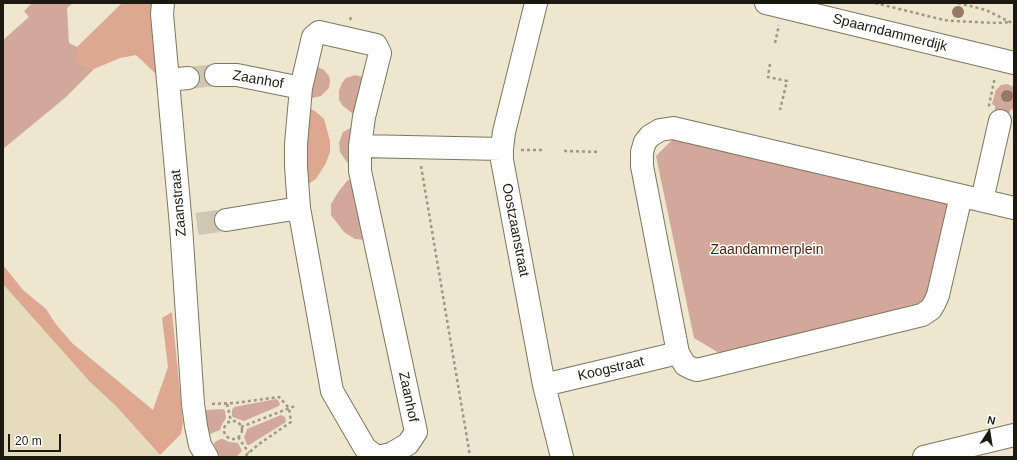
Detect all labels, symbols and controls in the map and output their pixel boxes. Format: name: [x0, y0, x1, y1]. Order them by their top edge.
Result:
street label: Spaarndammerdijk: [831, 11, 949, 55]
street label: Zaanhof: [231, 67, 285, 93]
street label: Zaanstraat: [168, 169, 190, 237]
street label: Oostzaanstraat: [498, 182, 532, 278]
park label: Zaandammerplein: [711, 242, 823, 258]
street label: Koogstraat: [576, 353, 646, 385]
street label: Zaanhof: [394, 370, 422, 424]
north arrow: [969, 412, 1009, 452]
text: N: [986, 414, 997, 427]
scale bar: [10, 426, 63, 452]
text: 20 m: [15, 434, 42, 448]

